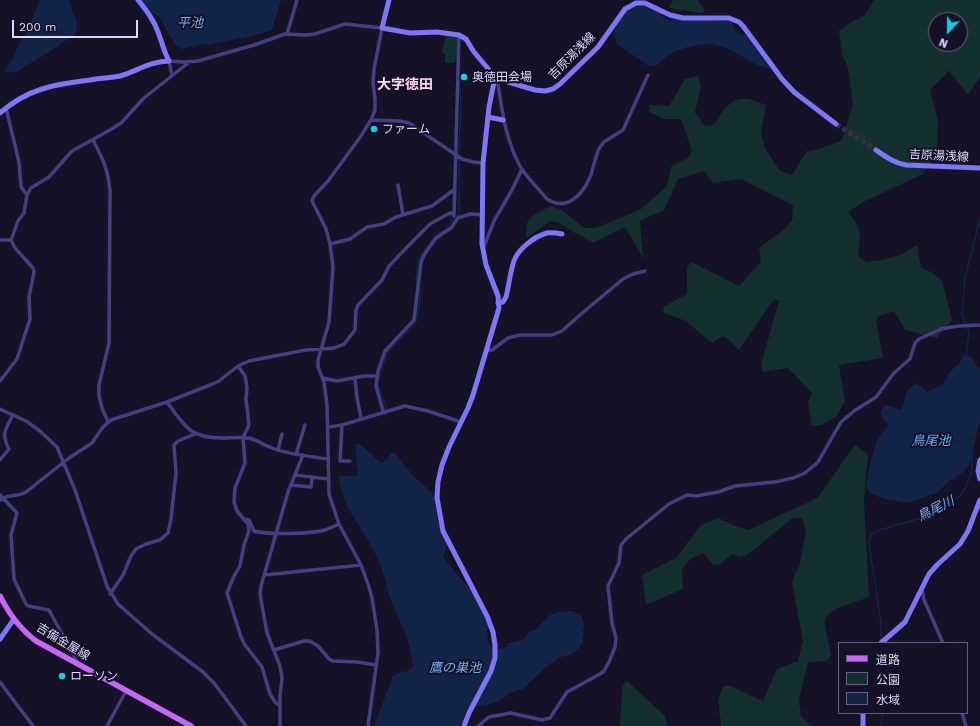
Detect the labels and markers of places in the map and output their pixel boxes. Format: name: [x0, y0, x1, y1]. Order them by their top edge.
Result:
place label: 奥徳田会場: [472, 70, 532, 84]
marker: 奥徳田会場: [459, 72, 469, 82]
place label: ファーム: [382, 122, 430, 136]
marker: ファーム: [369, 124, 379, 134]
place label: ローソン: [70, 669, 118, 683]
marker: ローソン: [57, 671, 67, 681]

